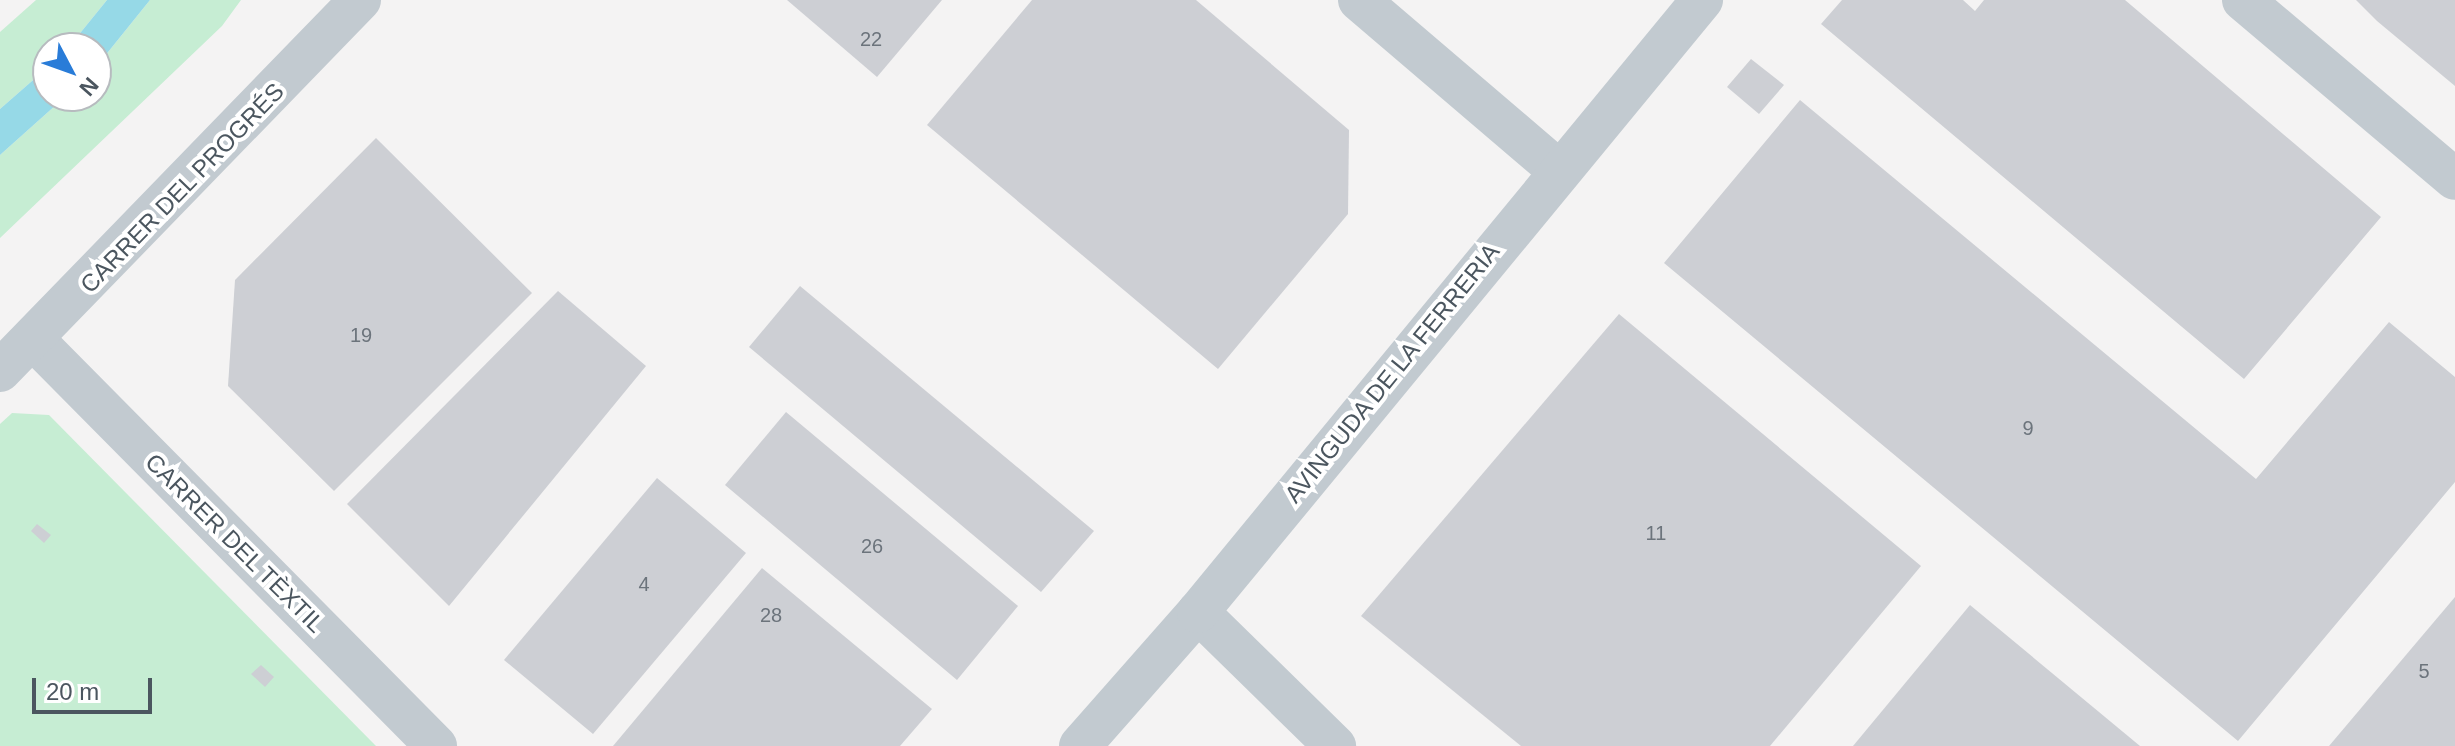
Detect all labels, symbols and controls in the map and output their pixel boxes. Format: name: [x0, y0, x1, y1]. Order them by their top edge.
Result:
house number: 22: [860, 27, 882, 51]
north arrow: [32, 32, 112, 112]
text: N: [74, 73, 104, 101]
street label: CARRER DEL PROGRÉS: [74, 77, 290, 299]
street label: AVINGUDA DE LA FERRERIA: [1278, 237, 1506, 509]
house number: 19: [350, 323, 372, 347]
house number: 9: [2022, 416, 2034, 440]
street label: CARRER DEL TÈXTIL: [139, 447, 331, 639]
house number: 11: [1646, 521, 1666, 545]
house number: 26: [861, 534, 883, 558]
house number: 4: [638, 572, 650, 596]
house number: 28: [760, 603, 782, 627]
house number: 5: [2418, 659, 2430, 683]
scale bar: [36, 662, 156, 712]
text: 20 m: [46, 678, 99, 705]

